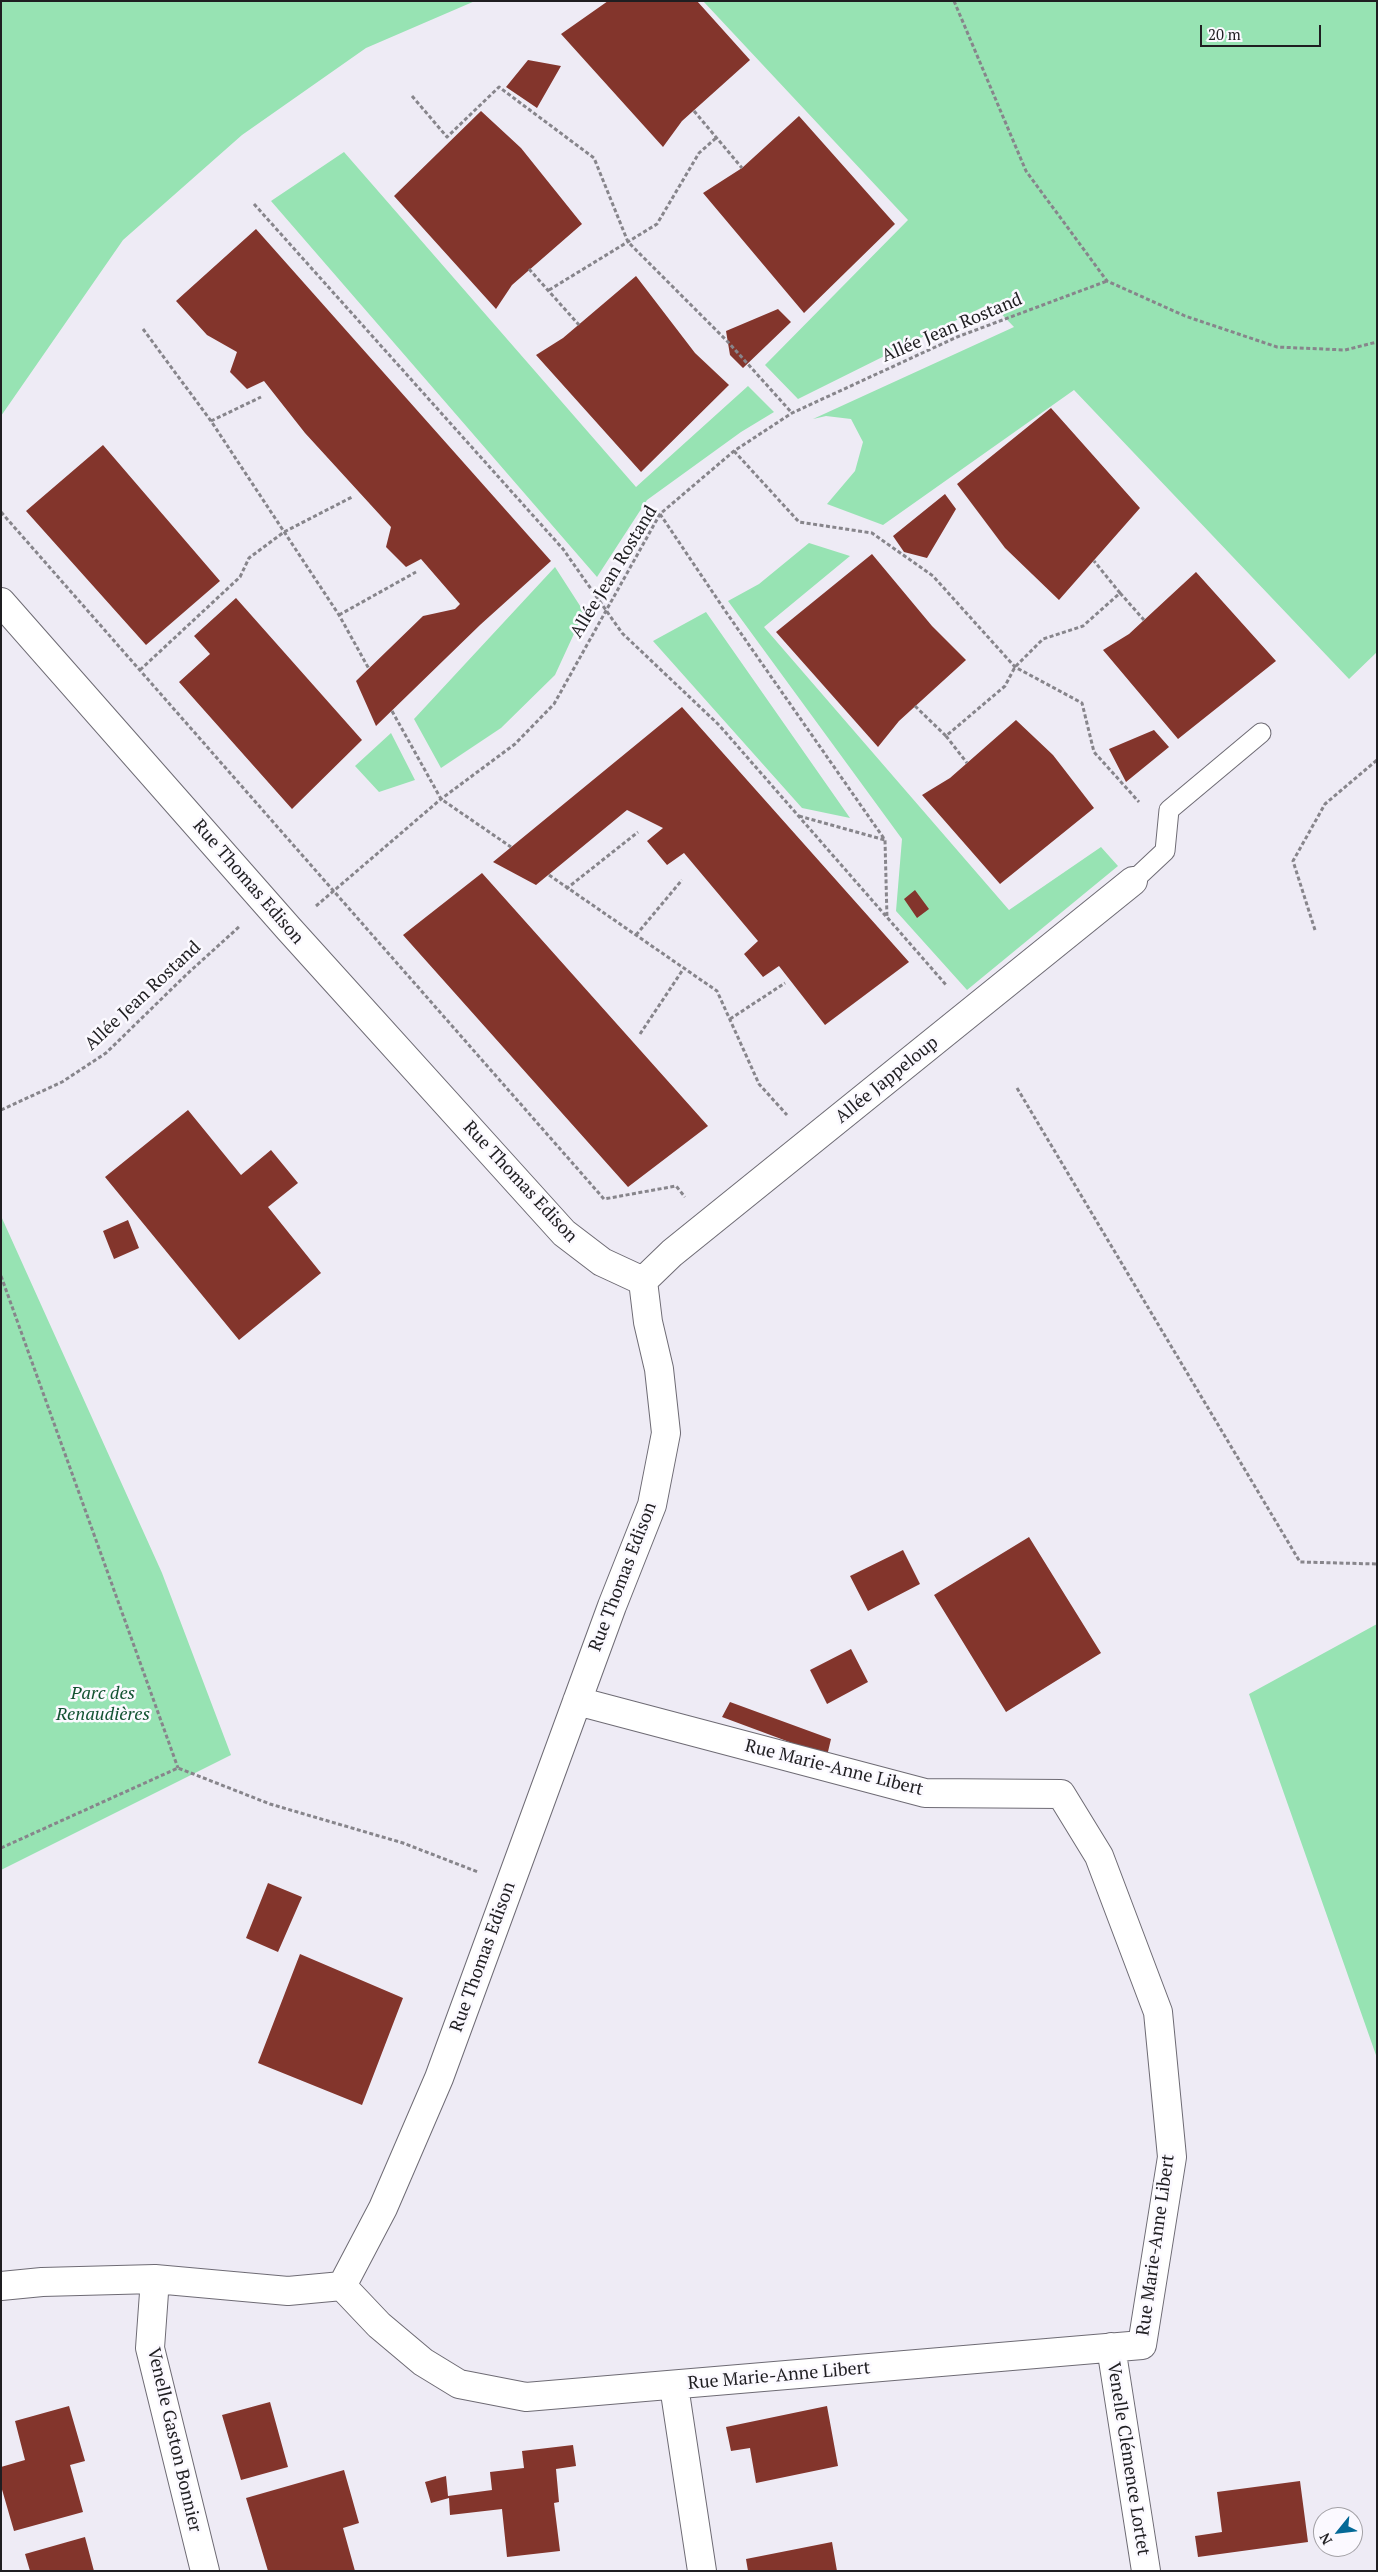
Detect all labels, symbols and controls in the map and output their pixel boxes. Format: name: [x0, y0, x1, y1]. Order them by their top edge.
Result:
scale bar: [1203, 15, 1324, 47]
text: 20 m: [1208, 24, 1241, 44]
street label: Allée Jean Rostand: [879, 289, 1025, 367]
street label: Allée Jean Rostand: [566, 502, 662, 642]
street label: Rue Thomas Edison: [188, 815, 308, 949]
street label: Allée Jean Rostand: [81, 937, 205, 1055]
street label: Allée Jappeloup: [831, 1032, 943, 1128]
street label: Rue Thomas Edison: [458, 1117, 582, 1247]
street label: Rue Thomas Edison: [585, 1499, 661, 1655]
park label: Parc des Renaudières: [56, 1683, 150, 1726]
street label: Rue Marie-Anne Libert: [743, 1735, 925, 1801]
street label: Rue Thomas Edison: [446, 1879, 520, 2035]
street label: Rue Marie-Anne Libert: [1133, 2153, 1179, 2337]
street label: Venelle Gaston Bonnier: [142, 2346, 206, 2534]
street label: Rue Marie-Anne Libert: [687, 2357, 871, 2395]
street label: Venelle Clémence Lortet: [1102, 2361, 1154, 2557]
north arrow: [1313, 2507, 1363, 2557]
text: N: [1314, 2530, 1336, 2548]

